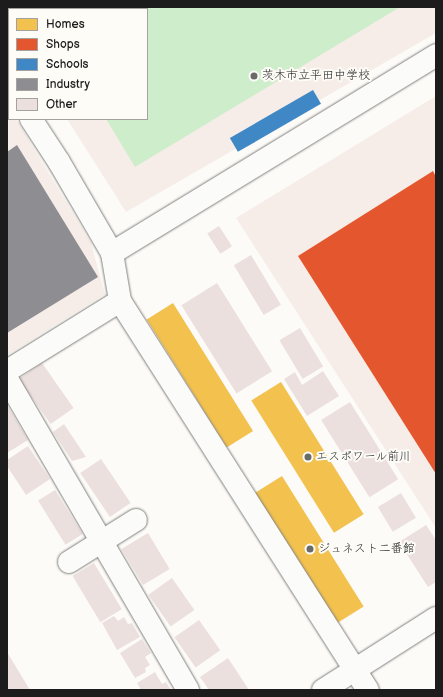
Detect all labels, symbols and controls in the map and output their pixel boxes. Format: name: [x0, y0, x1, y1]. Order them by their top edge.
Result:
legend: [8, 8, 148, 120]
text: Homes: [46, 17, 85, 32]
text: Shops: [46, 37, 80, 52]
text: Schools: [46, 57, 89, 72]
place label: 茨木市立平田中学校: [262, 69, 370, 83]
marker: 茨木市立平田中学校: [249, 71, 259, 81]
text: Industry: [46, 77, 90, 92]
text: Other: [46, 97, 77, 112]
place label: エスポワール前川: [316, 450, 412, 464]
marker: エスポワール前川: [303, 452, 313, 462]
place label: ジュネスト二番館: [318, 542, 414, 556]
marker: ジュネスト二番館: [305, 544, 315, 554]

